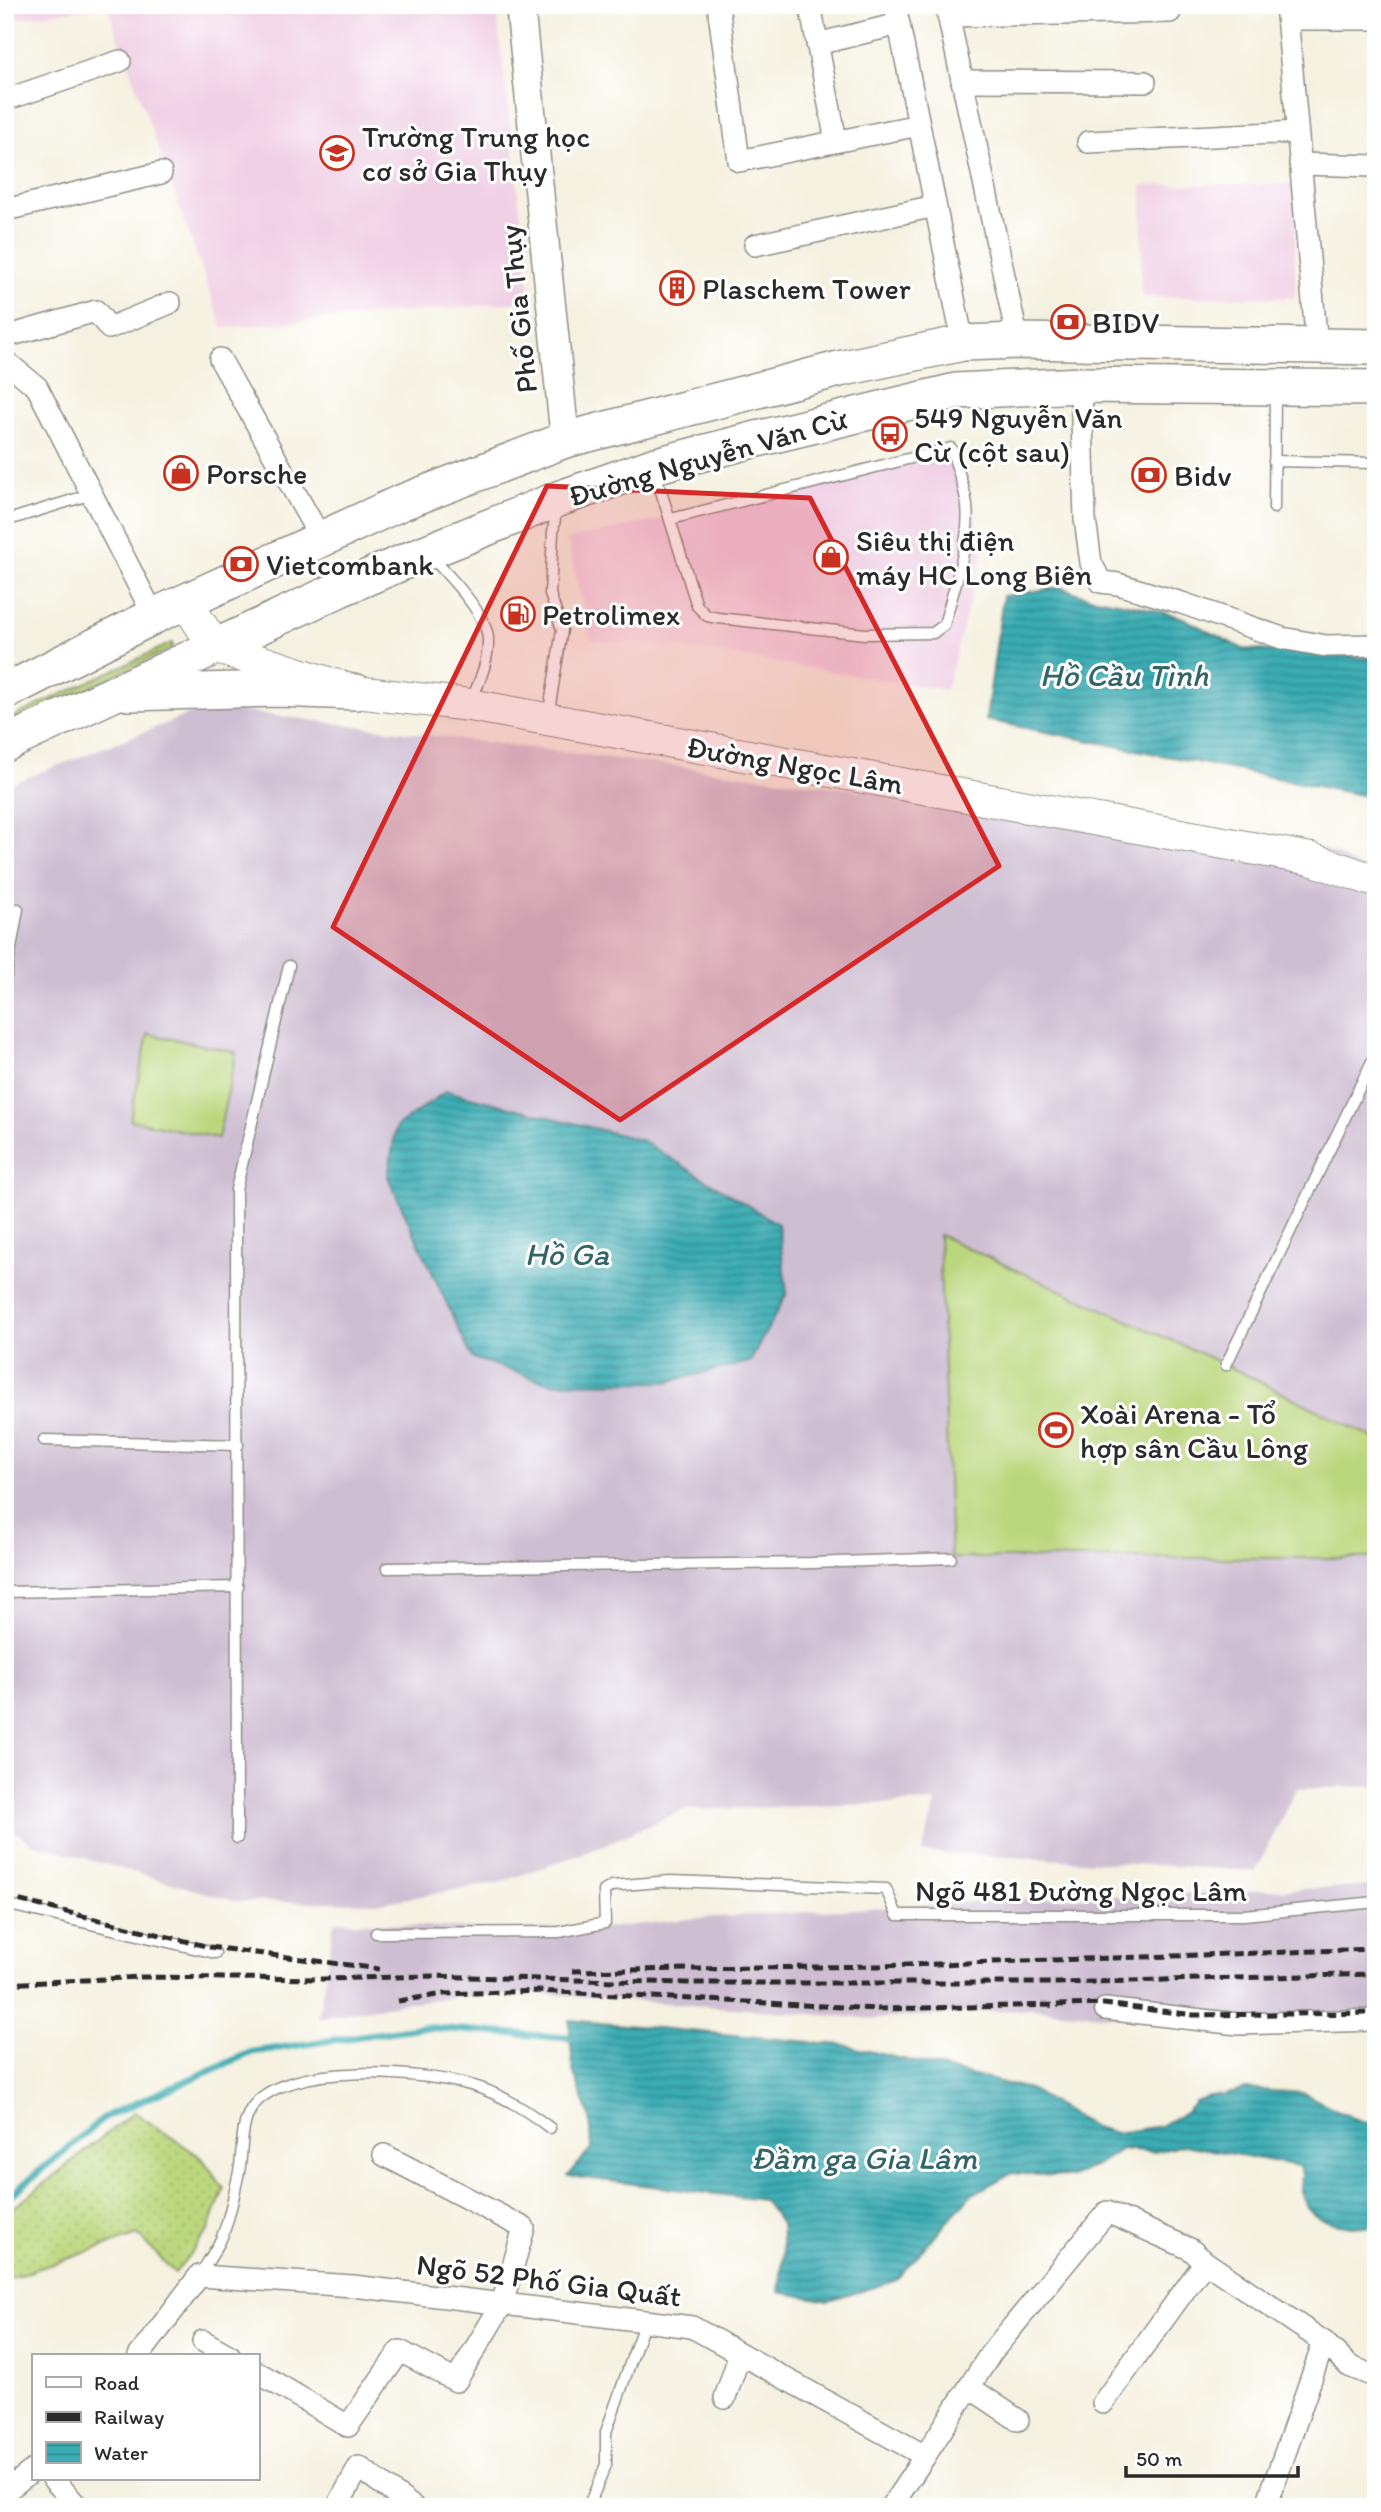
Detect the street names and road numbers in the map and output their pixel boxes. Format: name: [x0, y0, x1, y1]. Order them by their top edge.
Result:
street label: Phố Gia Thụy: [491, 223, 545, 395]
street label: Đường Nguyễn Văn Cừ: [564, 399, 852, 515]
street label: Đường Ngọc Lâm: [684, 728, 906, 802]
street label: Ngõ 481 Đường Ngọc Lâm: [915, 1872, 1247, 1909]
street label: Ngõ 52 Phố Gia Quất: [414, 2245, 684, 2315]

